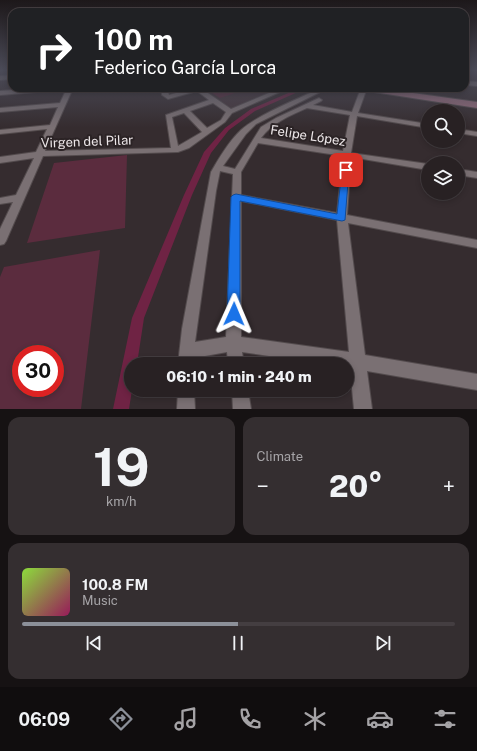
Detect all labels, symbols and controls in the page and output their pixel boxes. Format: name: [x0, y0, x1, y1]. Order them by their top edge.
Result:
text: 100 m: [94, 23, 173, 56]
icon: right: [28, 24, 80, 76]
text: Federico García Lorca: [94, 57, 276, 78]
map controls: [421, 104, 465, 200]
button: search: [421, 104, 465, 148]
street label: Felipe López: [269, 122, 347, 149]
street label: Virgen del Pilar: [40, 132, 134, 151]
pin: [329, 153, 363, 187]
button: layers: [421, 156, 465, 200]
icon: arrive: [335, 159, 357, 181]
position arrow: [213, 293, 255, 335]
speed limit sign: 30: [12, 345, 64, 397]
text: 06:10 · 1 min · 240 m: [166, 368, 312, 385]
text: 19: [93, 437, 150, 498]
text: Climate: [257, 449, 303, 464]
text: 20°: [329, 468, 383, 504]
text: −: [257, 473, 269, 499]
text: +: [443, 473, 455, 499]
text: km/h: [106, 494, 137, 509]
text: 100.8 FM: [82, 576, 148, 593]
text: Music: [82, 593, 118, 608]
icon: previous: [83, 632, 105, 654]
icon: pause: [227, 632, 249, 654]
icon: next: [372, 632, 394, 654]
icon: directions: [107, 705, 135, 733]
icon: music: [172, 705, 200, 733]
icon: phone: [236, 705, 264, 733]
icon: climate: [301, 705, 329, 733]
icon: car: [366, 705, 394, 733]
icon: filters: [431, 705, 459, 733]
text: 06:09: [18, 709, 70, 730]

